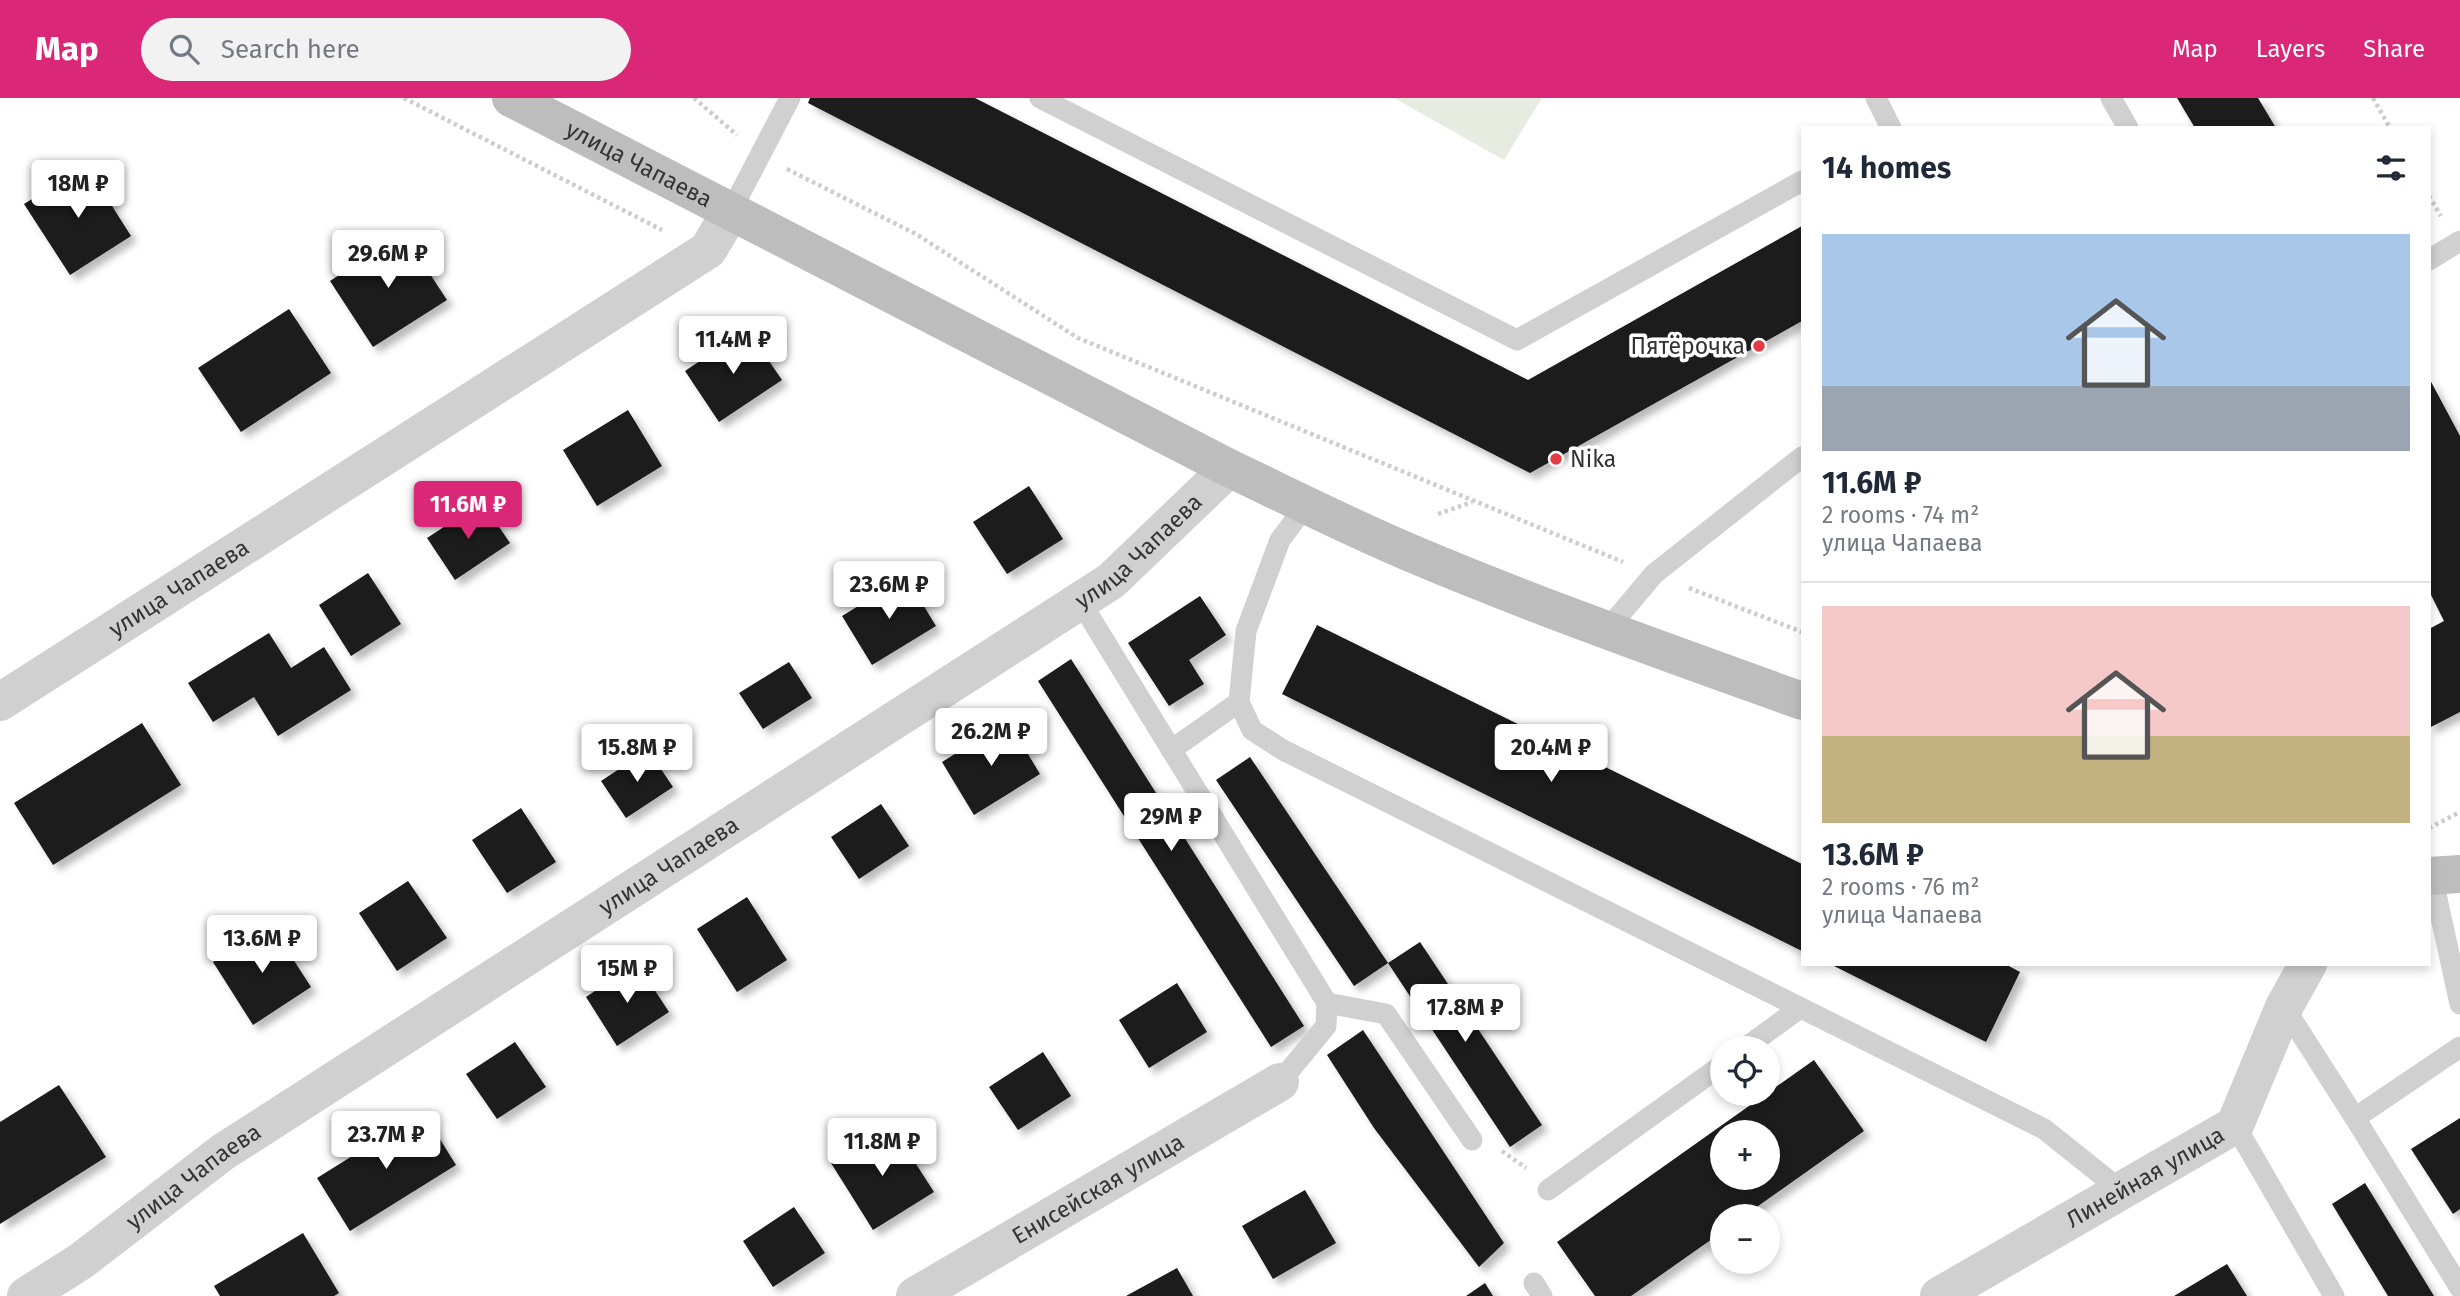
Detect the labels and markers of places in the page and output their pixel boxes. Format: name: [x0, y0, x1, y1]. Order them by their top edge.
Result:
pin: 18M ₽: [29, 160, 127, 220]
pin: 29.6M ₽: [323, 230, 453, 290]
pin: 11.4M ₽: [668, 316, 798, 376]
place label: Пятёрочка: [1631, 332, 1745, 360]
marker: Пятёрочка: [1751, 338, 1767, 354]
place label: Nika: [1570, 445, 1616, 473]
marker: Nika: [1548, 451, 1564, 467]
pin: 11.6M ₽: [403, 482, 533, 541]
pin: 23.6M ₽: [824, 561, 954, 621]
pin: 26.2M ₽: [926, 708, 1056, 768]
pin: 15.8M ₽: [572, 724, 702, 784]
pin: 20.4M ₽: [1486, 724, 1616, 784]
pin: 29M ₽: [1122, 794, 1220, 853]
pin: 13.6M ₽: [197, 916, 327, 975]
pin: 15M ₽: [578, 946, 676, 1005]
pin: 17.8M ₽: [1400, 984, 1530, 1044]
pin: 23.7M ₽: [321, 1112, 451, 1171]
pin: 11.8M ₽: [817, 1118, 947, 1178]

